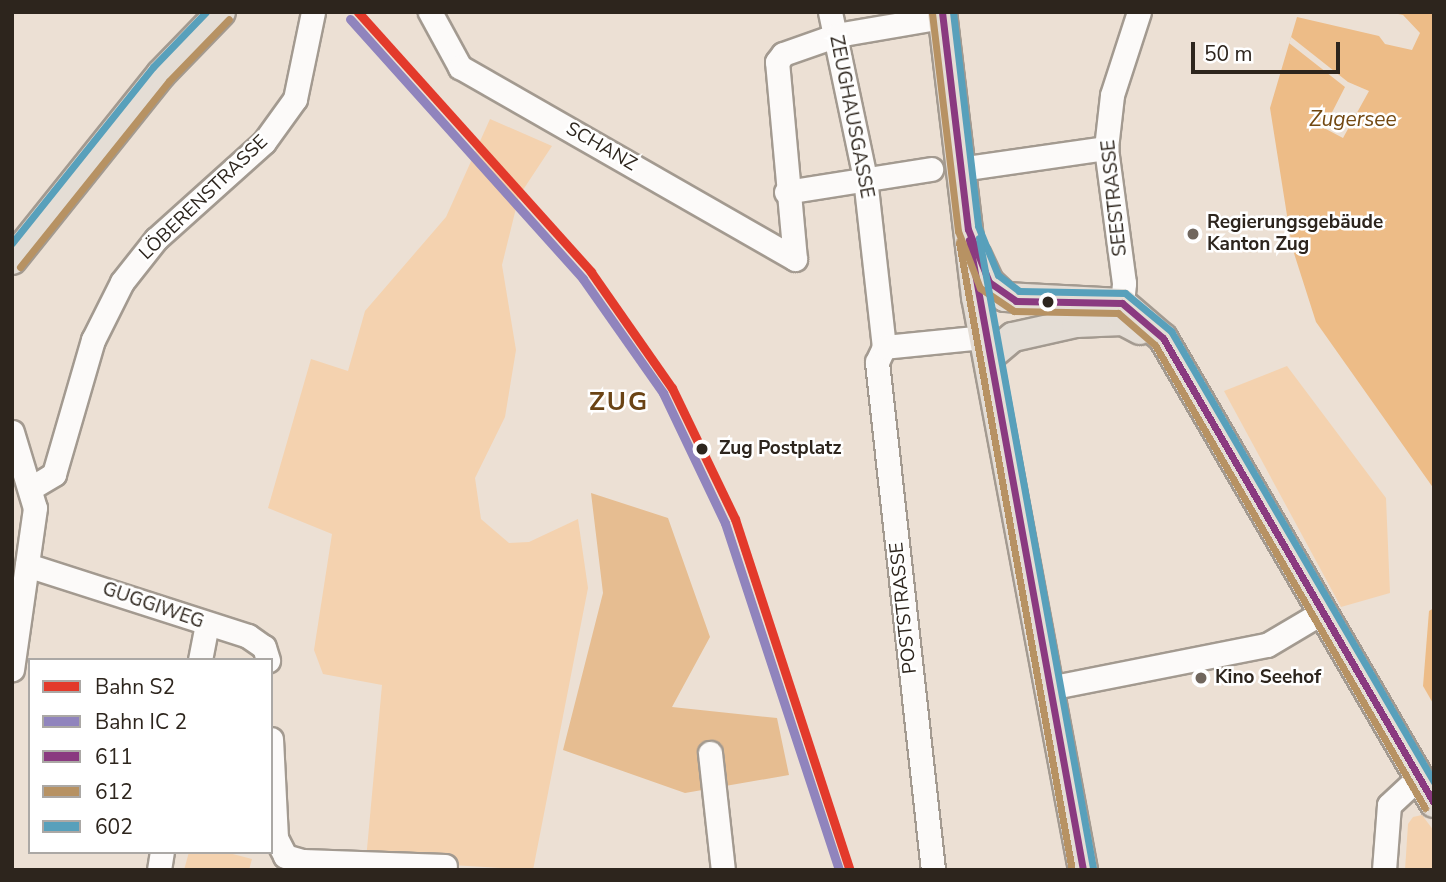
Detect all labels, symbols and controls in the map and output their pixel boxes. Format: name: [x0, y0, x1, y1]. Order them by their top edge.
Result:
scale bar: [1194, 28, 1343, 72]
street label: ZEUGHAUSGASSE: [824, 34, 878, 200]
text: 50 m: [1204, 40, 1253, 68]
water label: Zugersee: [1309, 106, 1397, 132]
street label: SCHANZ: [562, 118, 640, 176]
street label: LÖBERENSTRASSE: [135, 131, 273, 265]
street label: SEESTRASSE: [1098, 139, 1132, 257]
place label: Regierungsgebäude Kanton Zug: [1207, 212, 1383, 256]
marker: Regierungsgebäude Kanton Zug: [1185, 226, 1201, 242]
unlabelled marker: [1041, 295, 1055, 309]
district label: ZUG: [589, 386, 649, 418]
marker: Zug Postplatz: [691, 438, 713, 460]
place label: Zug Postplatz: [719, 438, 841, 460]
street label: POSTSTRASSE: [886, 541, 922, 675]
street label: GUGGIWEG: [99, 578, 207, 634]
legend: [28, 658, 273, 854]
place label: Kino Seehof: [1215, 667, 1321, 689]
marker: Kino Seehof: [1193, 670, 1209, 686]
text: Bahn S2: [95, 673, 175, 701]
text: Bahn IC 2: [95, 708, 187, 736]
text: 611: [95, 743, 133, 771]
text: 612: [95, 778, 133, 806]
text: 602: [95, 813, 133, 841]

